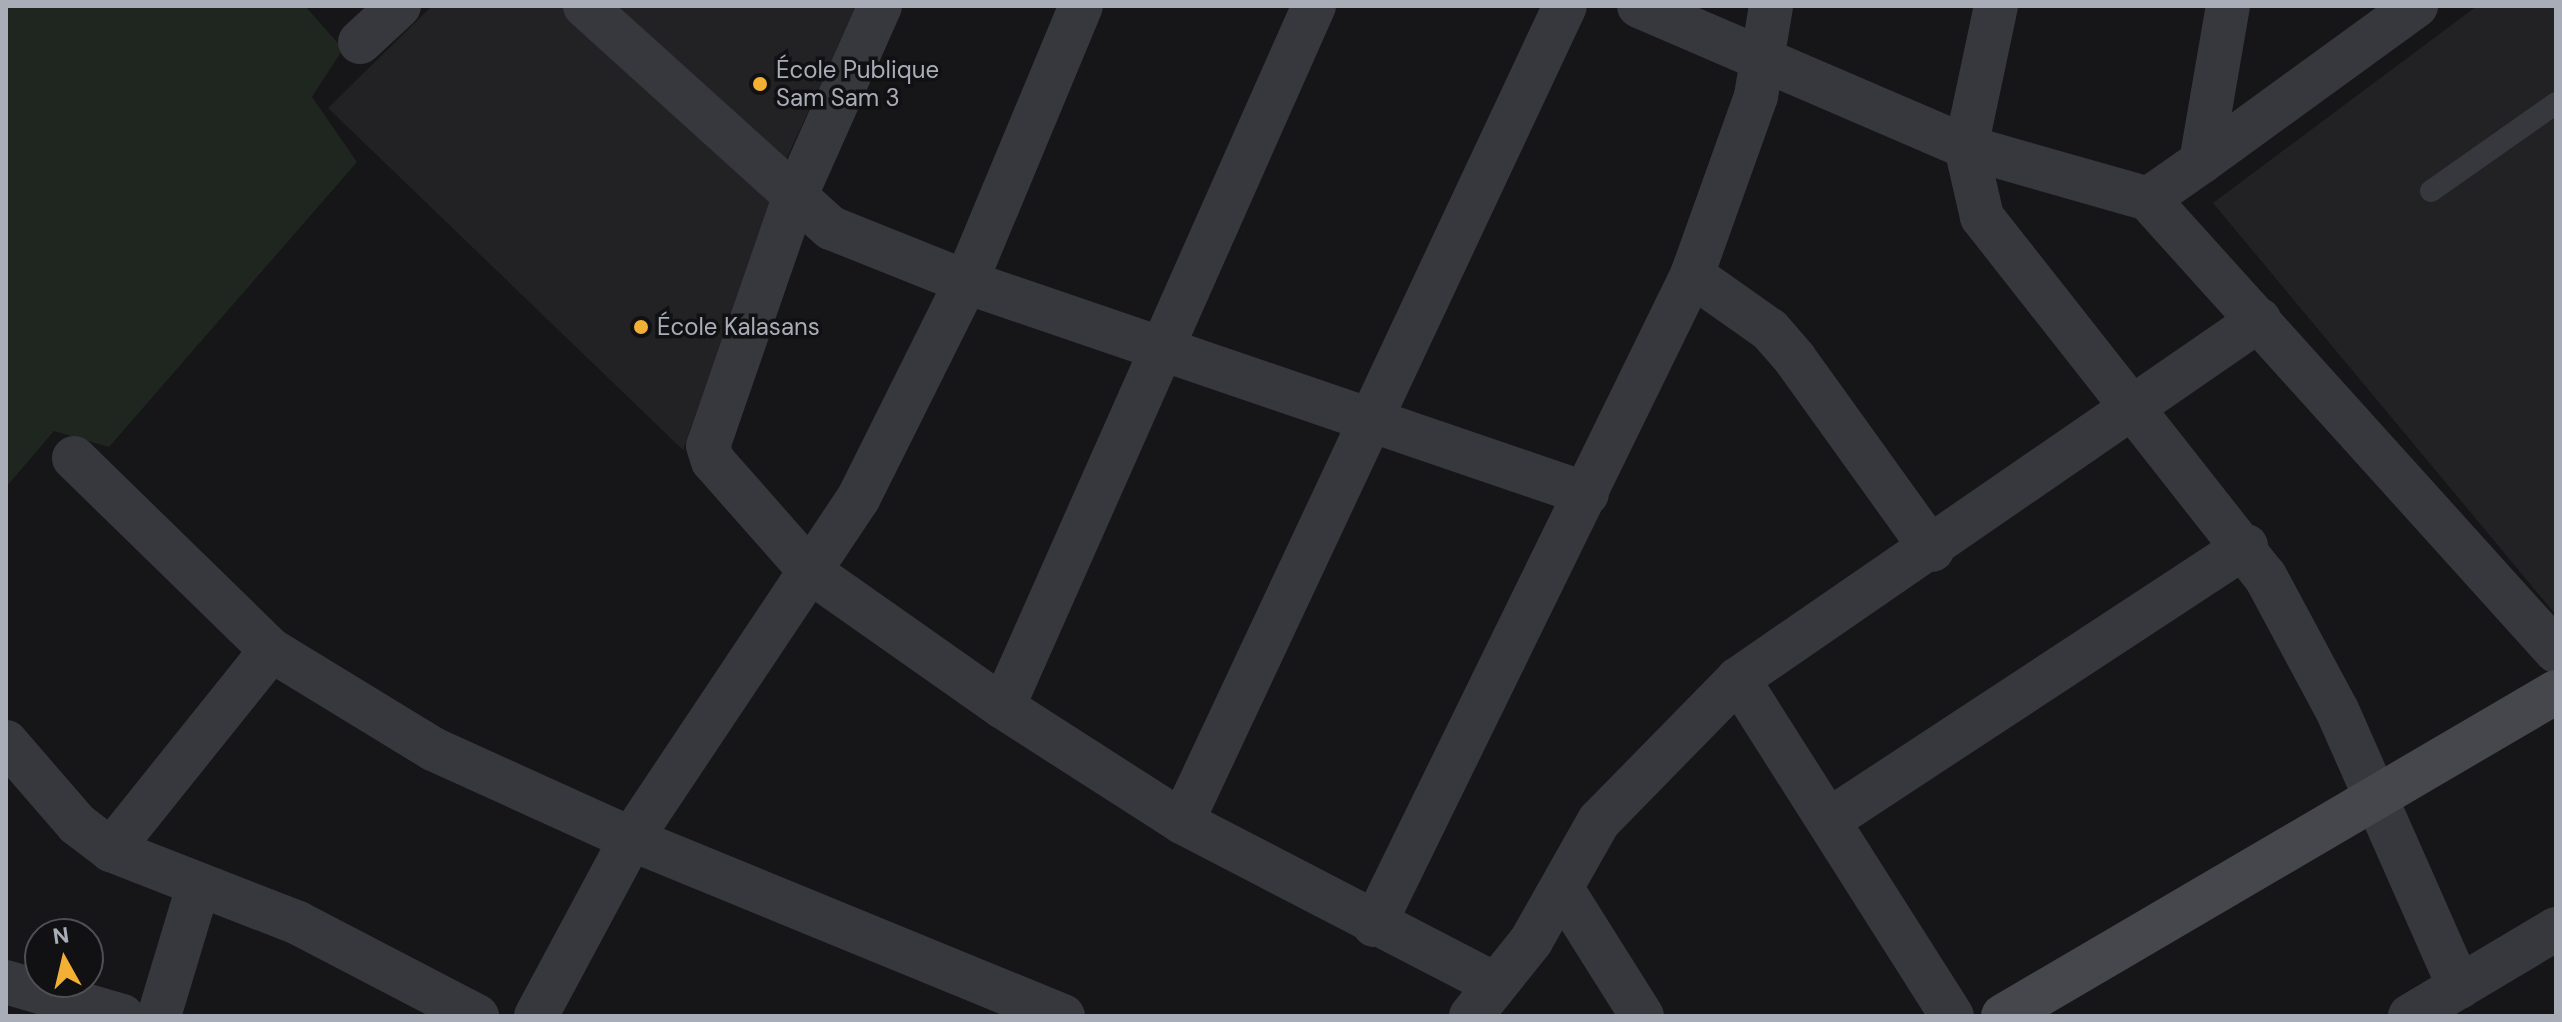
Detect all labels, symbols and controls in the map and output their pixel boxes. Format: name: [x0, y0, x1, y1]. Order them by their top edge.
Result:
place label: École Publique Sam Sam 3: [776, 56, 939, 112]
marker: École Publique Sam Sam 3: [751, 75, 769, 93]
place label: École Kalasans: [657, 313, 820, 341]
marker: École Kalasans: [632, 318, 650, 336]
north arrow: [24, 918, 104, 998]
text: N: [51, 920, 71, 951]

